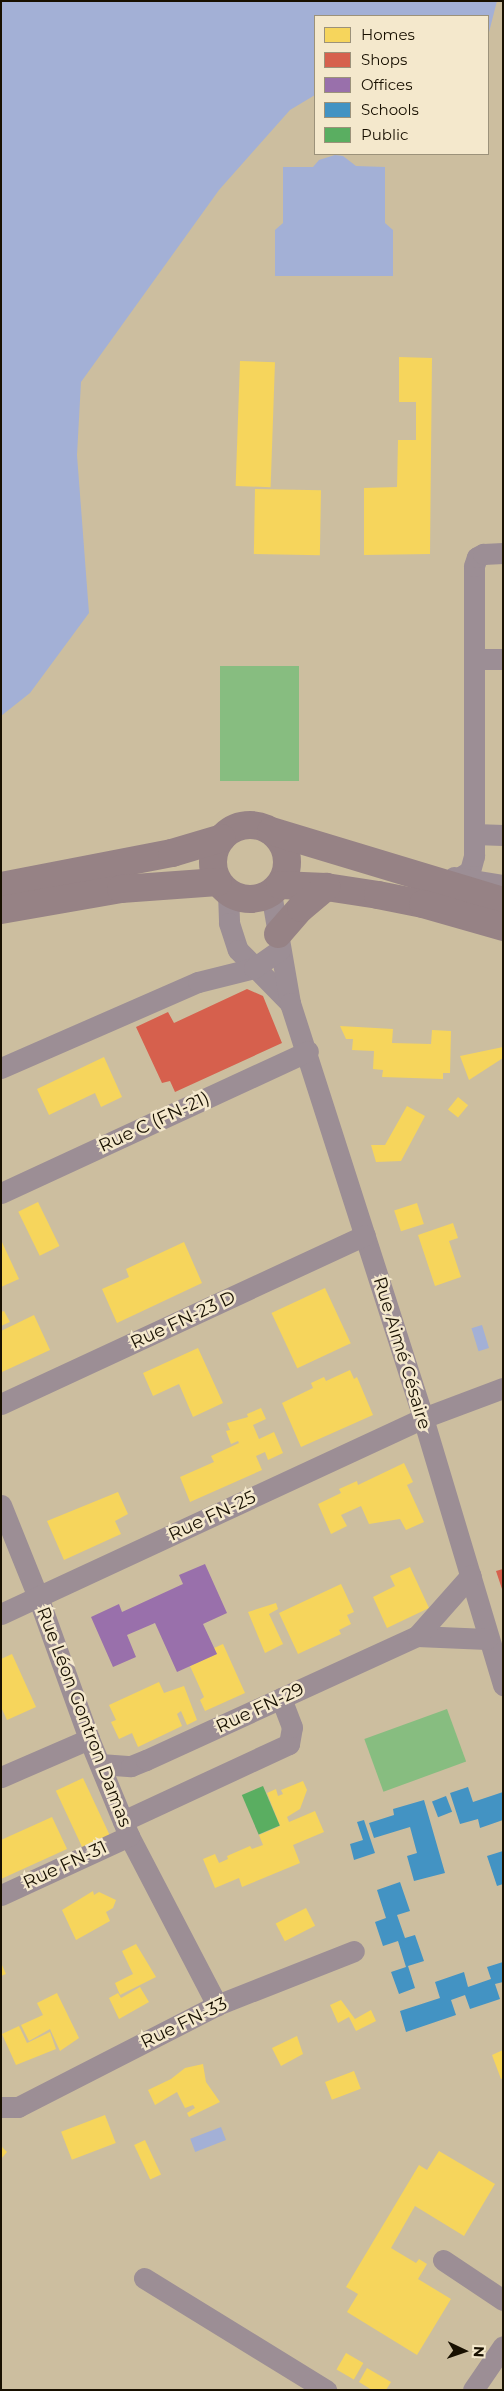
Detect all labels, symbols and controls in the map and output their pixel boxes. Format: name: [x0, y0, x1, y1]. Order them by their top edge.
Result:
legend: [314, 15, 489, 155]
text: Homes: [361, 25, 415, 44]
text: Shops: [361, 50, 407, 69]
text: Offices: [361, 75, 413, 94]
text: Schools: [361, 100, 419, 119]
text: Public: [361, 125, 409, 144]
street label: Rue C (FN-21): [95, 1087, 213, 1157]
street label: Rue Aimé Césaire: [369, 1274, 435, 1432]
street label: Rue FN-23 D: [127, 1286, 239, 1354]
street label: Rue FN-25: [165, 1486, 259, 1546]
street label: Rue Léon Gontron Damas: [32, 1604, 136, 1830]
street label: Rue FN-29: [213, 1678, 307, 1738]
street label: Rue FN-31: [20, 1836, 110, 1894]
street label: Rue FN-33: [137, 1993, 231, 2053]
north arrow: [439, 2326, 489, 2376]
text: N: [470, 2346, 488, 2358]

